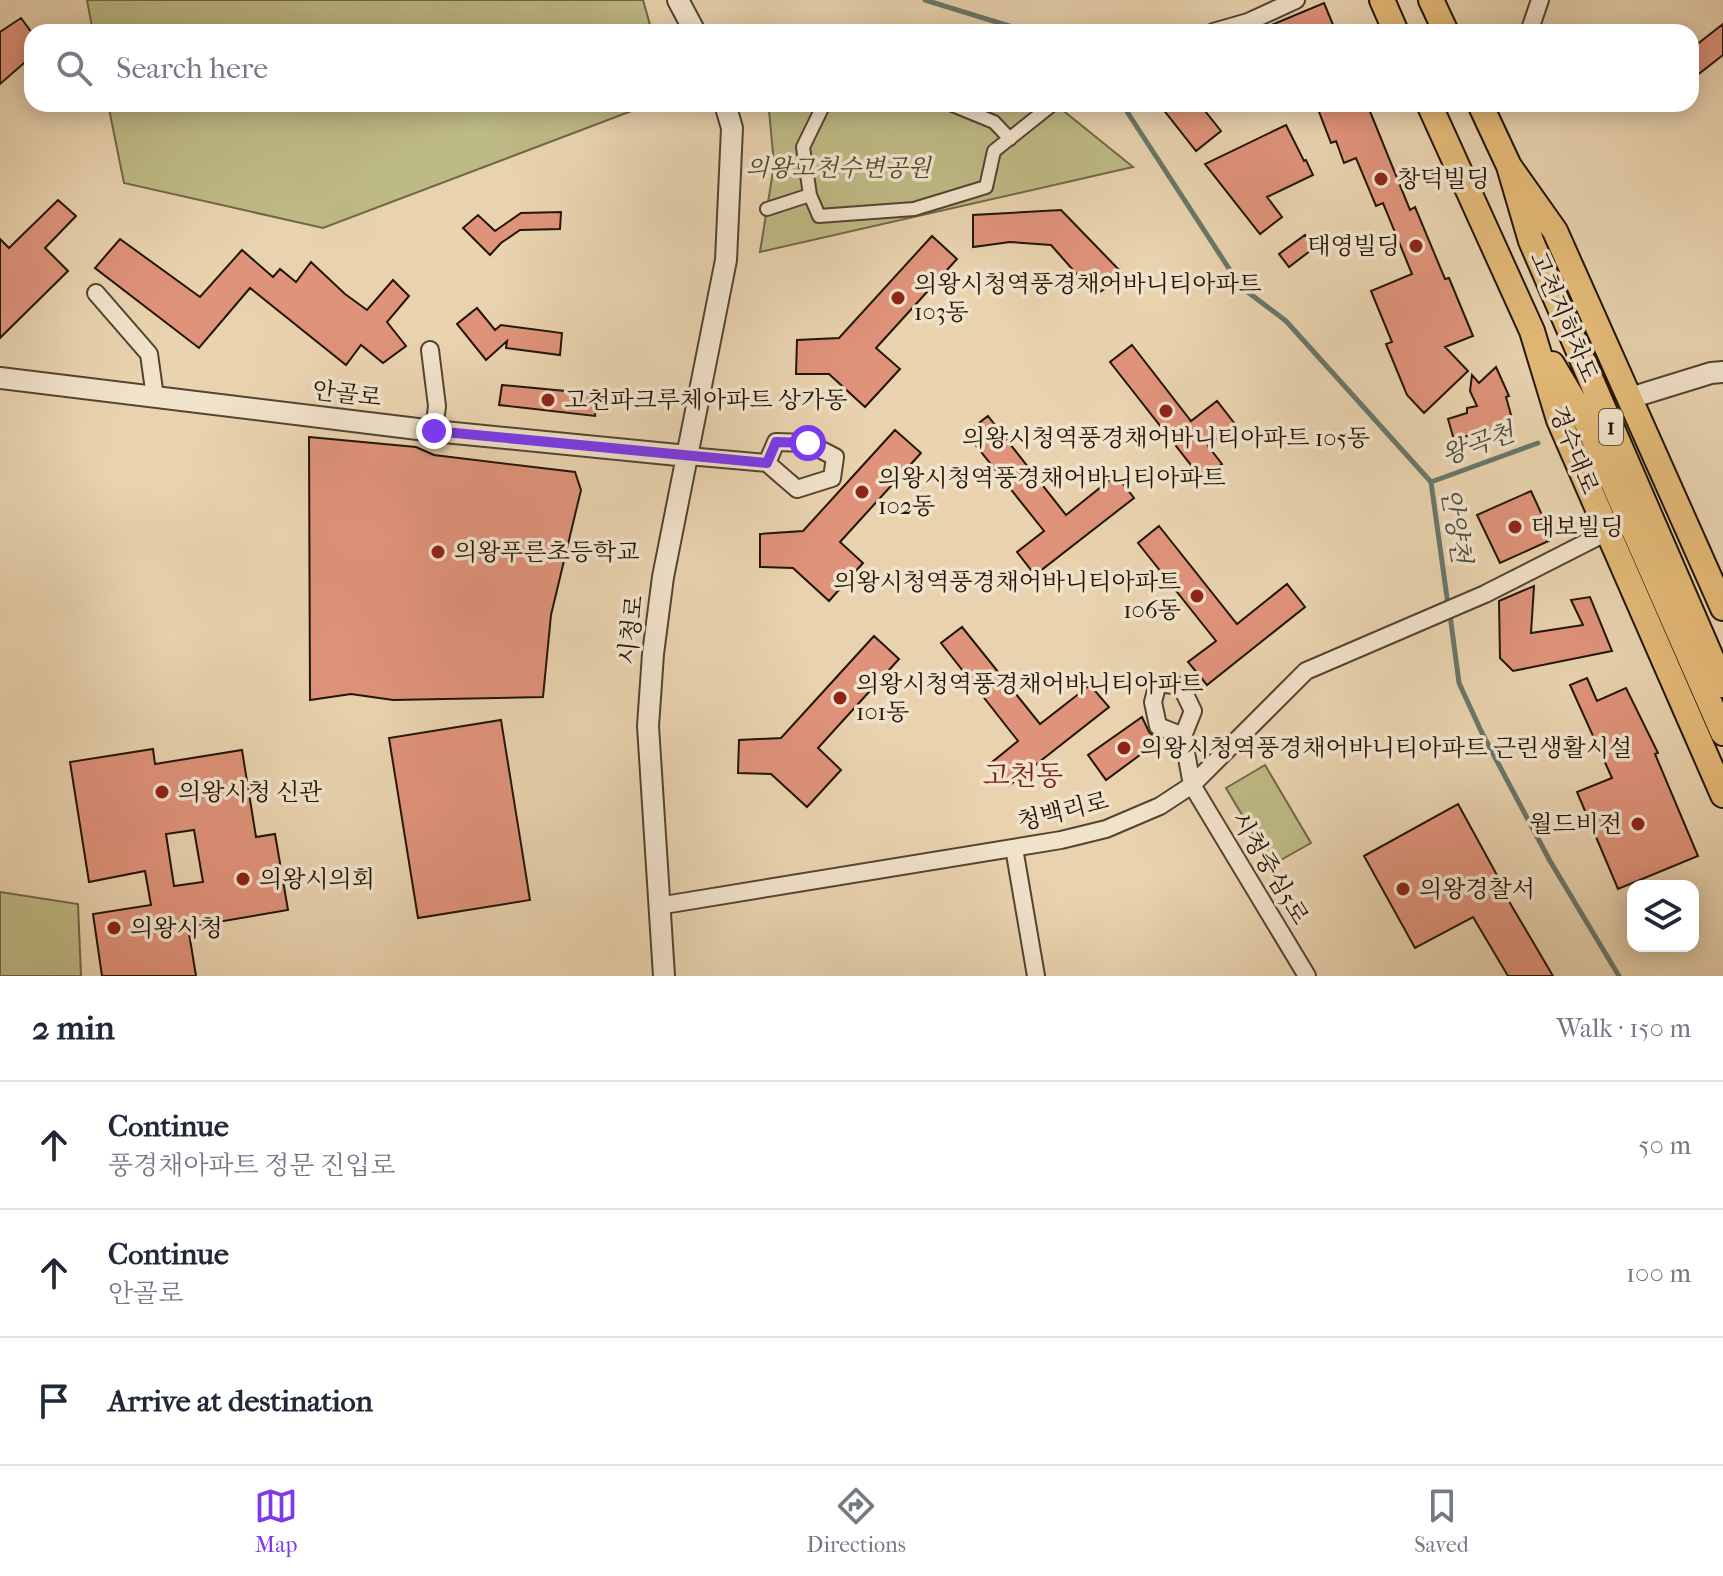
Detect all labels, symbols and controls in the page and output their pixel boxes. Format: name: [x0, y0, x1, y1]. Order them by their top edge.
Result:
search box: [24, 24, 1699, 112]
icon: search: [52, 46, 96, 90]
text: Search here: [116, 51, 268, 86]
park label: 의왕고천수변공원: [745, 154, 933, 182]
place label: 창덕빌딩: [1397, 165, 1490, 193]
marker: 창덕빌딩: [1372, 170, 1390, 188]
place label: 태영빌딩: [1307, 232, 1400, 260]
marker: 태영빌딩: [1407, 237, 1425, 255]
street label: 고천지하차도: [1524, 248, 1604, 386]
place label: 의왕시청역풍경채어바니티아파트 103동: [914, 270, 1262, 326]
marker: 의왕시청역풍경채어바니티아파트 103동: [889, 289, 907, 307]
street label: 안골로: [311, 376, 383, 412]
place label: 고천파크루체아파트 상가동: [564, 386, 847, 414]
marker: 고천파크루체아파트 상가동: [539, 391, 557, 409]
marker: 의왕시청역풍경채어바니티아파트 105동: [1157, 402, 1175, 420]
street label: 경수대로: [1544, 402, 1604, 498]
road number: 1: [1599, 409, 1623, 445]
route end: [416, 413, 452, 449]
water label: 왕곡천: [1437, 416, 1520, 471]
place label: 의왕시청역풍경채어바니티아파트 105동: [962, 424, 1370, 452]
route start: [790, 425, 826, 461]
place label: 의왕시청역풍경채어바니티아파트 102동: [878, 464, 1226, 520]
marker: 의왕시청역풍경채어바니티아파트 102동: [853, 483, 871, 501]
water label: 안양천: [1435, 486, 1477, 567]
place label: 태보빌딩: [1531, 513, 1624, 541]
marker: 태보빌딩: [1506, 518, 1524, 536]
place label: 의왕푸른초등학교: [454, 538, 639, 566]
marker: 의왕푸른초등학교: [429, 543, 447, 561]
place label: 의왕시청역풍경채어바니티아파트 106동: [833, 568, 1181, 624]
marker: 의왕시청역풍경채어바니티아파트 106동: [1188, 587, 1206, 605]
street label: 시청로: [613, 594, 649, 666]
place label: 의왕시청역풍경채어바니티아파트 101동: [856, 670, 1204, 726]
marker: 의왕시청역풍경채어바니티아파트 101동: [831, 689, 849, 707]
place label: 의왕시청역풍경채어바니티아파트 근린생활시설: [1140, 734, 1632, 762]
marker: 의왕시청역풍경채어바니티아파트 근린생활시설: [1115, 739, 1133, 757]
district label: 고천동: [982, 759, 1064, 792]
place label: 의왕시청 신관: [178, 778, 322, 806]
marker: 의왕시청 신관: [153, 783, 171, 801]
street label: 청백리로: [1015, 786, 1111, 836]
street label: 시청중심5로: [1225, 807, 1315, 929]
place label: 월드비전: [1529, 810, 1622, 838]
marker: 월드비전: [1629, 815, 1647, 833]
place label: 의왕시의회: [259, 865, 375, 893]
marker: 의왕시의회: [234, 870, 252, 888]
place label: 의왕경찰서: [1419, 875, 1535, 903]
marker: 의왕경찰서: [1394, 880, 1412, 898]
map controls: [1627, 880, 1699, 952]
button: layers: [1627, 880, 1699, 952]
place label: 의왕시청: [130, 914, 223, 942]
marker: 의왕시청: [105, 919, 123, 937]
text: 2 min: [32, 1008, 115, 1048]
text: Walk · 150 m: [1556, 1013, 1691, 1044]
text: Continue: [108, 1109, 229, 1144]
icon: ahead: [32, 1123, 76, 1167]
text: 50 m: [1638, 1130, 1691, 1161]
text: 풍경채아파트 정문 진입로: [108, 1150, 395, 1181]
text: Continue: [108, 1237, 229, 1272]
icon: ahead: [32, 1251, 76, 1295]
text: 100 m: [1626, 1258, 1691, 1289]
text: 안골로: [108, 1278, 183, 1309]
icon: arrive: [32, 1379, 76, 1423]
text: Arrive at destination: [108, 1384, 373, 1419]
tab: Map: [254, 1484, 298, 1558]
tab: Directions: [807, 1484, 906, 1558]
tab: Saved: [1414, 1484, 1469, 1558]

